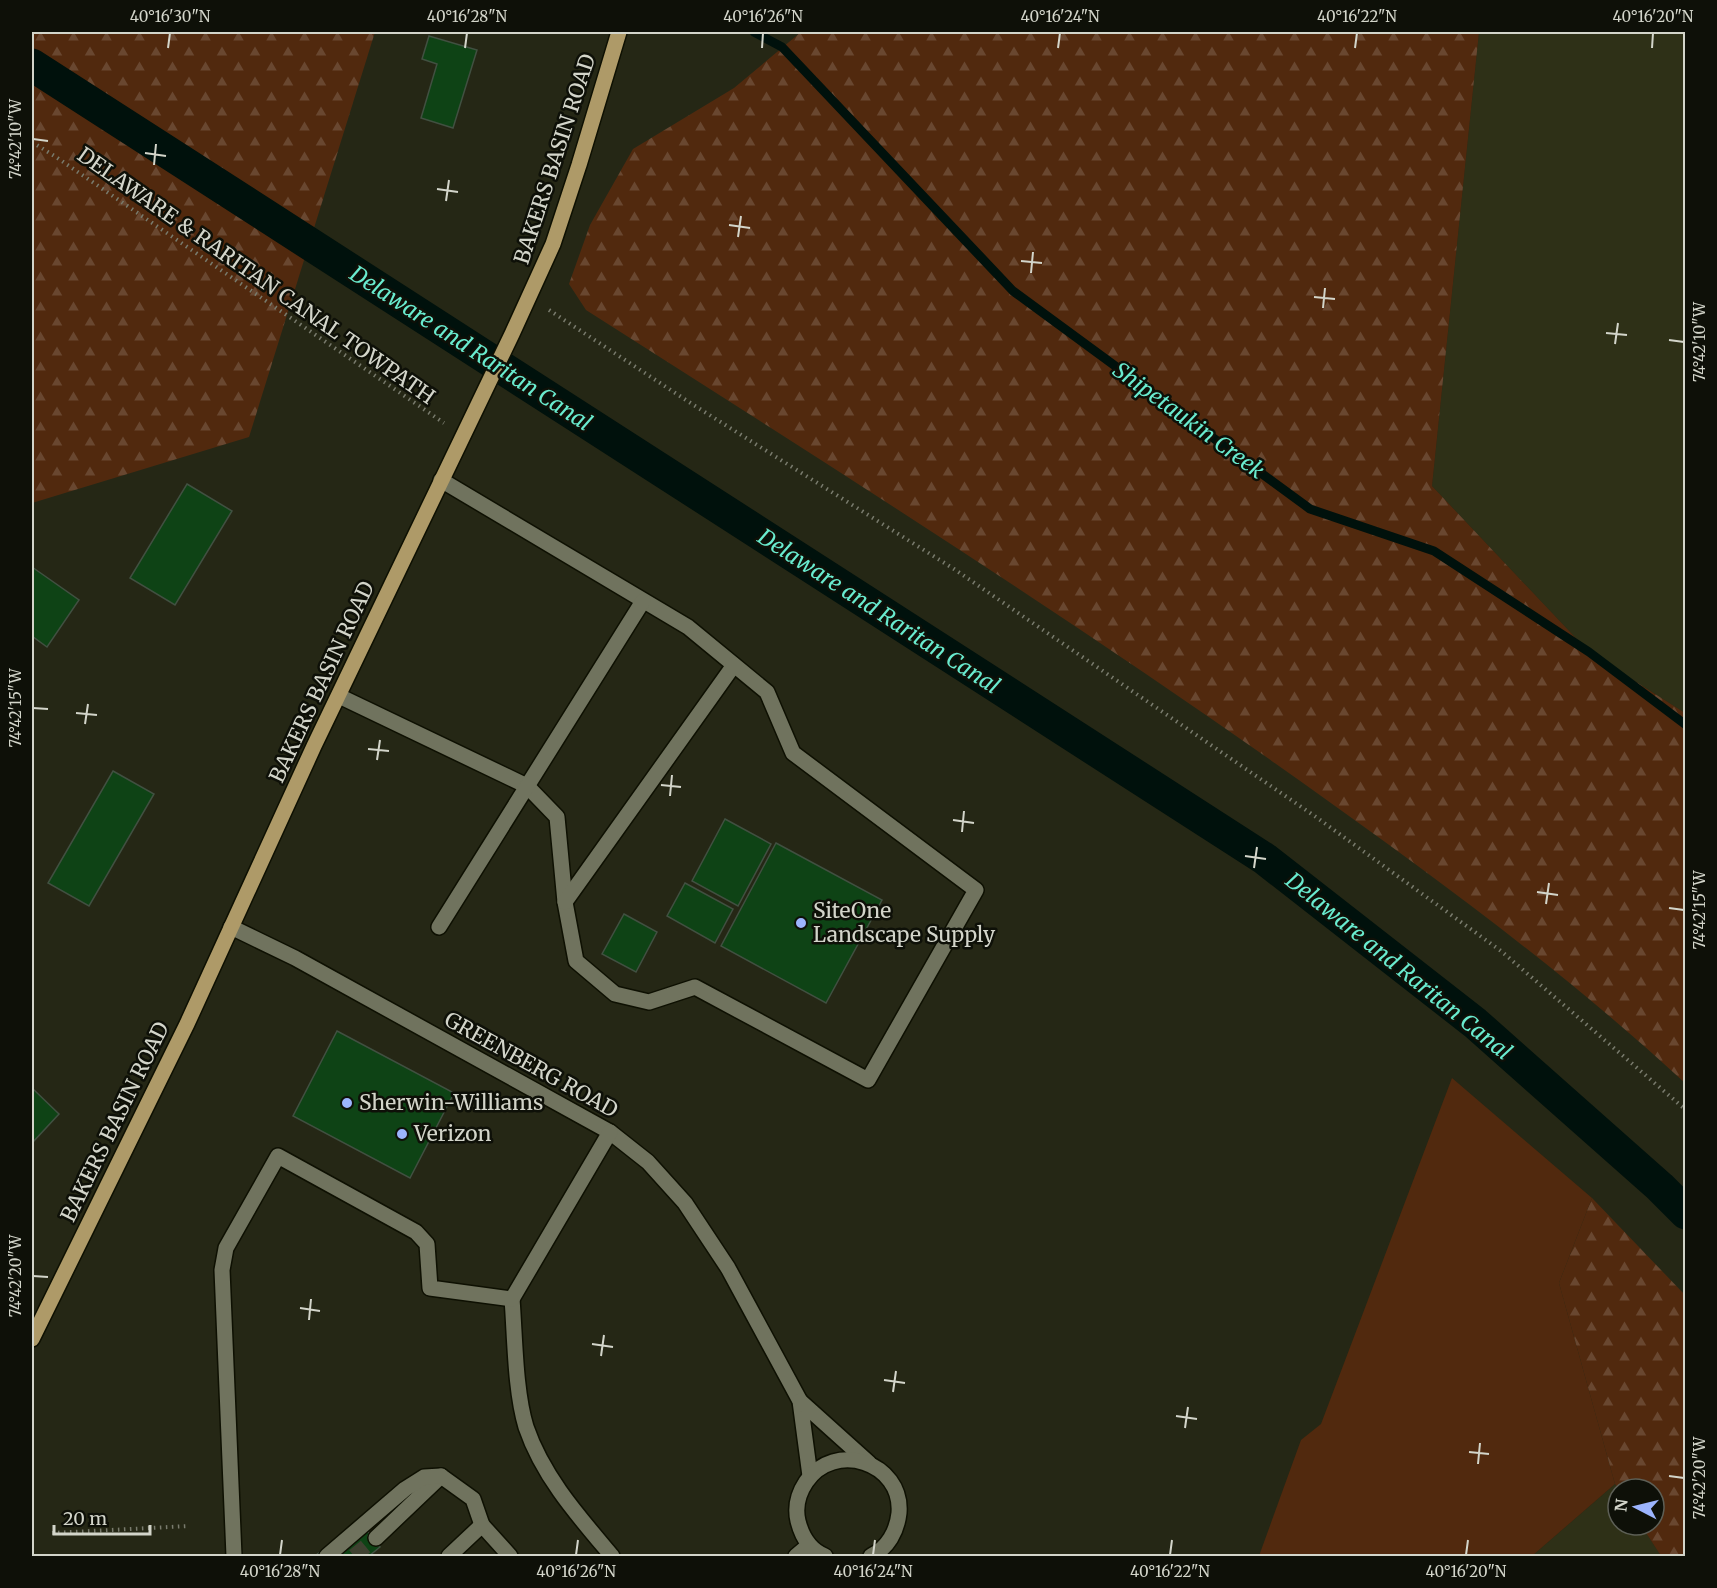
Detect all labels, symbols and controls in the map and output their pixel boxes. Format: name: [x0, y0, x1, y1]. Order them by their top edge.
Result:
text: 40°16'30"N: [130, 7, 211, 26]
text: 40°16'28"N: [427, 7, 508, 26]
text: 40°16'26"N: [723, 7, 803, 26]
text: 40°16'24"N: [1020, 7, 1100, 26]
text: 40°16'22"N: [1317, 7, 1397, 26]
text: 40°16'20"N: [1613, 7, 1694, 26]
street label: BAKERS BASIN ROAD: [508, 50, 601, 267]
text: 74°42'10"W: [6, 98, 25, 179]
street label: DELAWARE & RARITAN CANAL TOWPATH: [72, 141, 440, 410]
water label: Delaware and Raritan Canal: [344, 259, 597, 437]
text: 74°42'10"W: [1690, 301, 1709, 382]
water label: Shipetaukin Creek: [1108, 356, 1270, 484]
water label: Delaware and Raritan Canal: [752, 522, 1005, 700]
street label: BAKERS BASIN ROAD: [263, 577, 380, 787]
text: 74°42'15"W: [6, 668, 25, 747]
water label: Delaware and Raritan Canal: [1279, 865, 1518, 1066]
text: 74°42'15"W: [1690, 870, 1709, 949]
place label: SiteOne Landscape Supply: [813, 897, 996, 948]
marker: SiteOne Landscape Supply: [794, 916, 808, 930]
street label: GREENBERG ROAD: [440, 1006, 623, 1124]
street label: BAKERS BASIN ROAD: [54, 1017, 175, 1226]
place label: Sherwin-Williams: [359, 1089, 543, 1116]
marker: Sherwin-Williams: [340, 1096, 354, 1110]
place label: Verizon: [413, 1120, 492, 1147]
marker: Verizon: [395, 1127, 409, 1141]
text: 74°42'20"W: [6, 1234, 25, 1317]
text: 74°42'20"W: [1690, 1436, 1709, 1519]
north arrow: [1606, 1477, 1666, 1537]
text: N: [1610, 1497, 1632, 1513]
scale bar: [54, 1498, 150, 1536]
text: 20 m: [63, 1507, 107, 1530]
text: 40°16'28"N: [240, 1562, 321, 1581]
text: 40°16'26"N: [536, 1562, 616, 1581]
text: 40°16'24"N: [833, 1562, 913, 1581]
text: 40°16'22"N: [1130, 1562, 1210, 1581]
text: 40°16'20"N: [1426, 1562, 1507, 1581]

